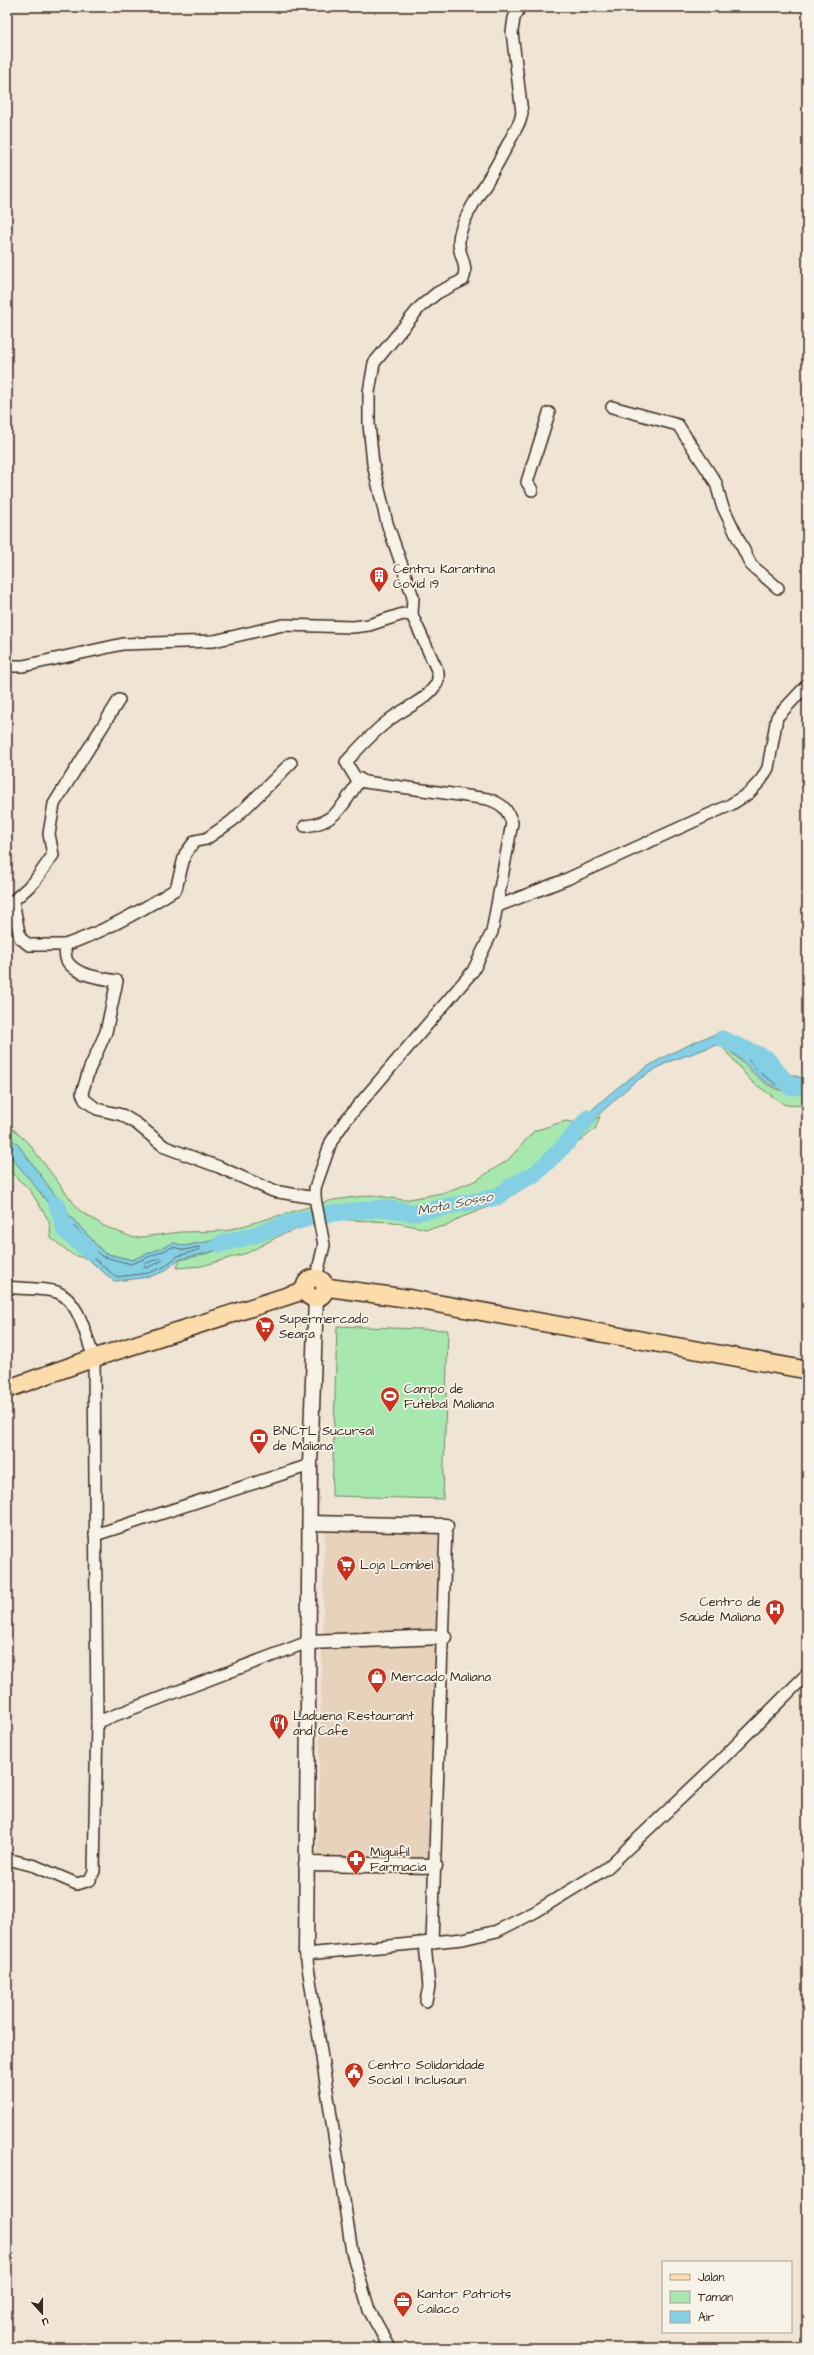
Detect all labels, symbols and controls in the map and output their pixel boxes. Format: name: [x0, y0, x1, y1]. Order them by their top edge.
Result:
place label: Centru Karantina Covid 19: [393, 560, 495, 593]
building icon: Centru Karantina Covid 19: [368, 565, 390, 593]
water label: Mota Sosso: [415, 1187, 496, 1221]
place label: Supermercado Seara: [279, 1310, 369, 1343]
supermarket icon: Supermercado Seara: [254, 1315, 276, 1343]
place label: Campo de Futebal Maliana: [404, 1380, 495, 1413]
sports icon: Campo de Futebal Maliana: [379, 1385, 401, 1413]
place label: BNCTL Sucursal de Maliana: [273, 1422, 374, 1455]
bank icon: BNCTL Sucursal de Maliana: [248, 1427, 270, 1455]
supermarket icon: Loja Lombel: [335, 1554, 357, 1582]
place label: Loja Lombel: [360, 1556, 433, 1574]
place label: Centro de Saúde Maliana: [679, 1593, 761, 1626]
hospital icon: Centro de Saúde Maliana: [764, 1598, 786, 1626]
shop icon: Mercado Maliana: [366, 1666, 388, 1694]
place label: Mercado Maliana: [391, 1668, 491, 1686]
place label: Laduena Restaurant and Cafe: [293, 1707, 415, 1740]
restaurant icon: Laduena Restaurant and Cafe: [268, 1712, 290, 1740]
place label: Miguifil Farmacia: [370, 1843, 427, 1876]
pharmacy icon: Miguifil Farmacia: [345, 1848, 367, 1876]
place label: Centro Solidaridade Social I Inclusaun: [368, 2056, 485, 2089]
public building icon: Centro Solidaridade Social I Inclusaun: [343, 2061, 365, 2089]
legend: [662, 2261, 792, 2333]
text: Jalan: [698, 2269, 724, 2286]
place label: Kantor Patriots Cailaco: [417, 2285, 512, 2318]
text: Taman: [698, 2289, 733, 2306]
office icon: Kantor Patriots Cailaco: [392, 2290, 414, 2318]
north arrow: [22, 2293, 62, 2333]
text: Air: [698, 2309, 715, 2326]
text: U: [40, 2313, 52, 2330]

